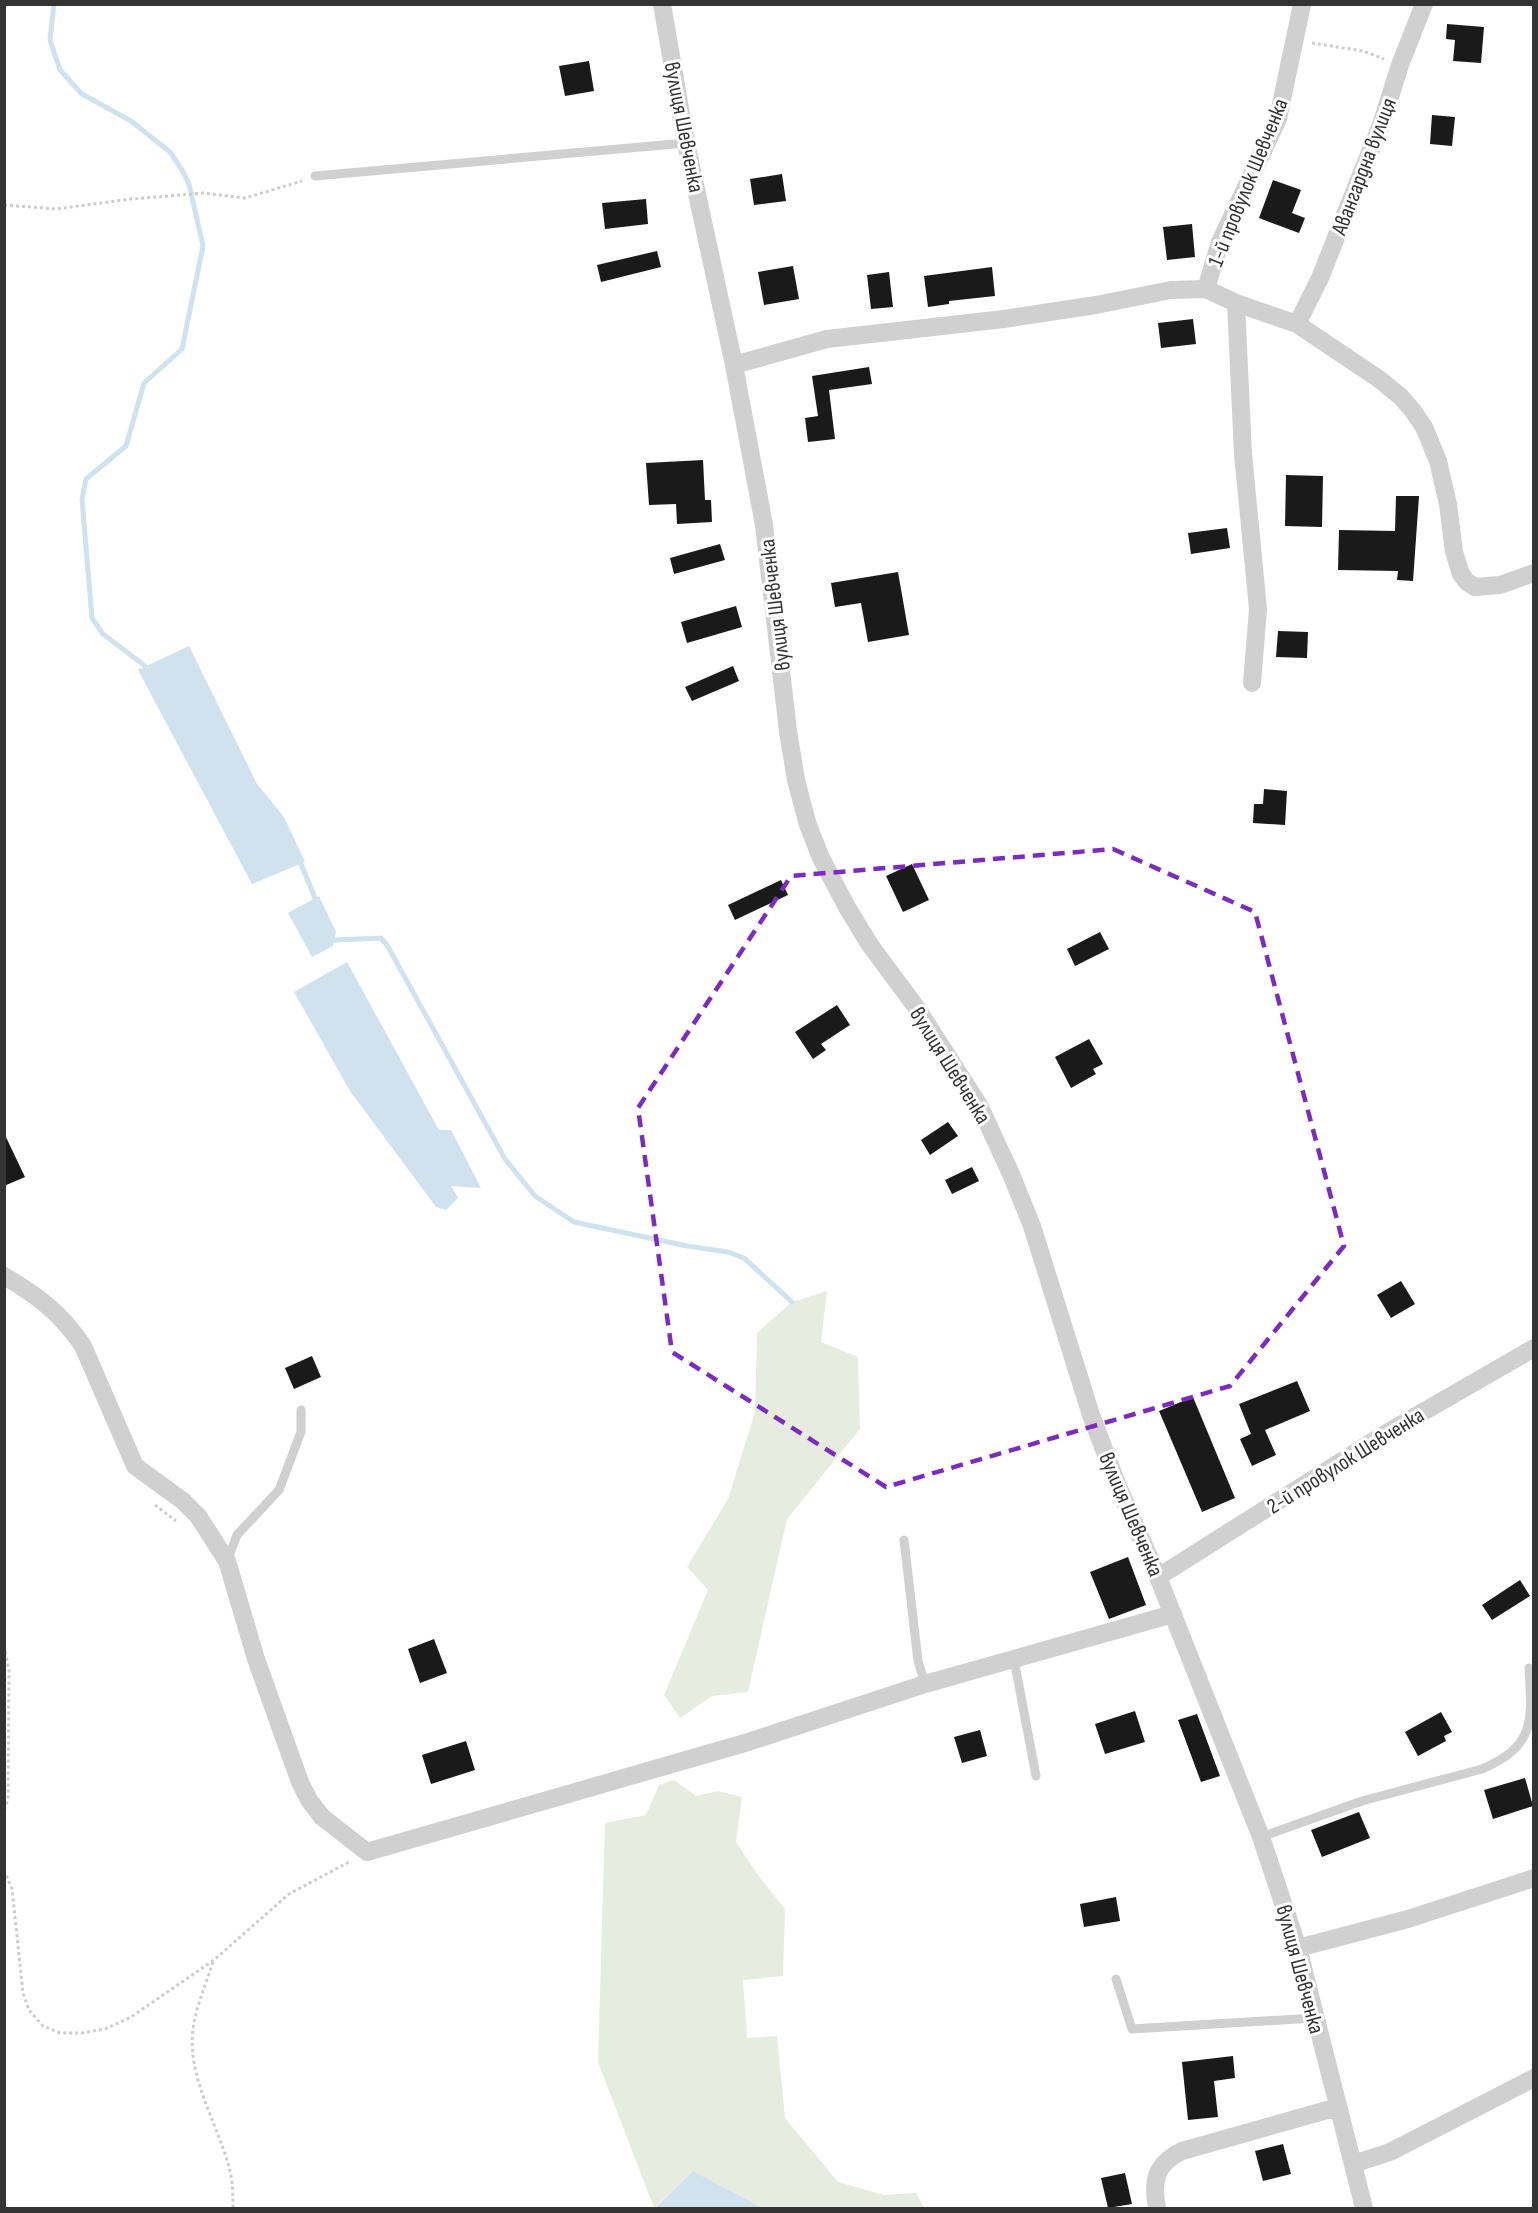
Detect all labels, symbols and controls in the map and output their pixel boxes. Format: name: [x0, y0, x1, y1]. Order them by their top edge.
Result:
street label: вулиця Шевченка: [658, 60, 709, 195]
street label: Авангардна вулиця: [1326, 94, 1403, 240]
street label: 1-й провулок Шевченка: [1202, 95, 1294, 271]
street label: вулиця Шевченка: [754, 537, 797, 672]
street label: вулиця Шевченка: [903, 1003, 996, 1129]
street label: 2-й провулок Шевченка: [1262, 1402, 1429, 1521]
street label: вулиця Шевченка: [1092, 1448, 1169, 1581]
street label: вулиця Шевченка: [1269, 1902, 1330, 2037]

